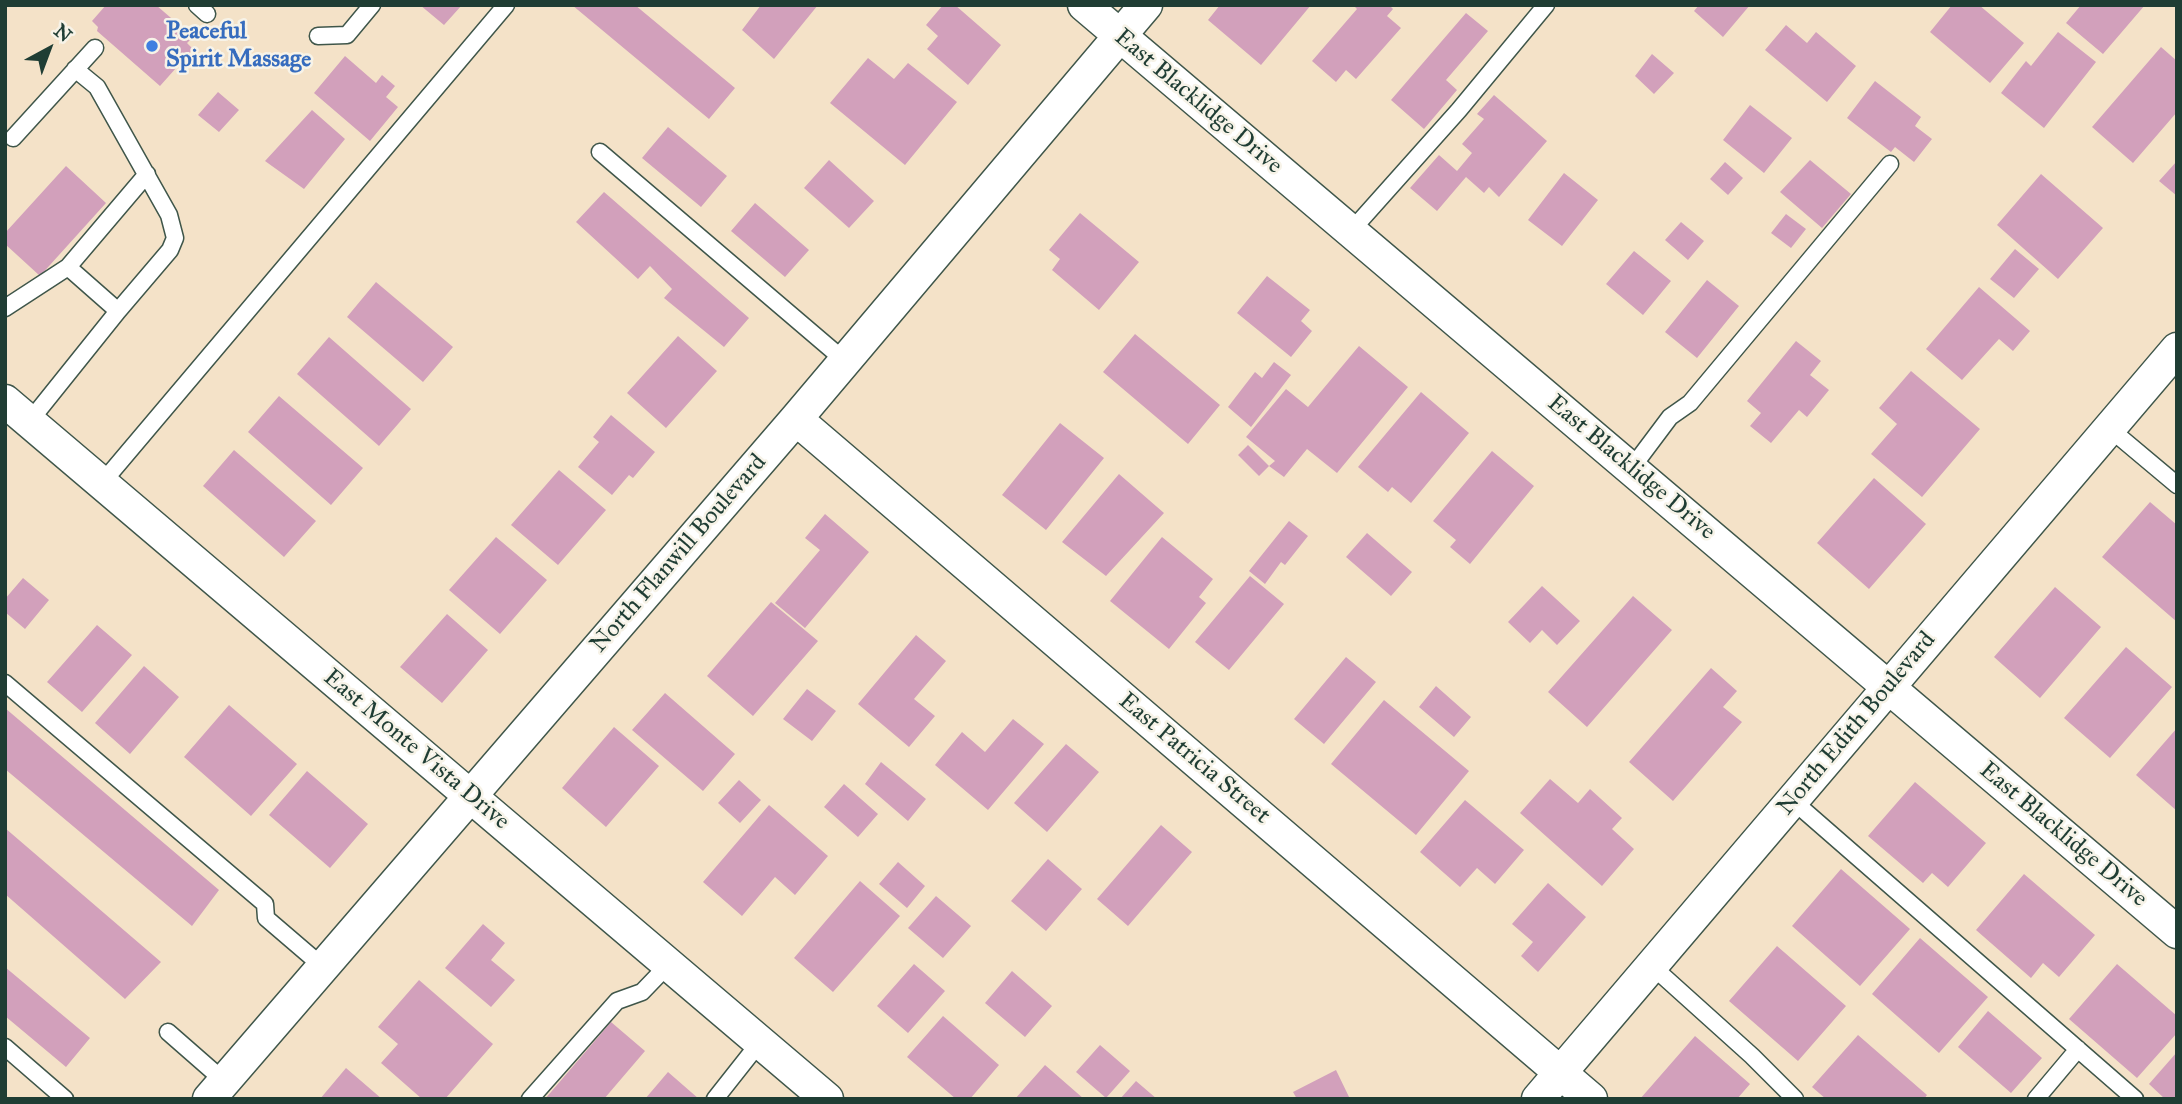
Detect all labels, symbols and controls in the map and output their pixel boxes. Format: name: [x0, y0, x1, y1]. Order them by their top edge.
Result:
north arrow: [14, 14, 84, 84]
place label: Peaceful Spirit Massage: [166, 18, 311, 74]
text: N: [49, 19, 77, 47]
street label: East Blacklidge Drive: [1108, 23, 1288, 181]
marker: Peaceful Spirit Massage: [144, 38, 160, 54]
street label: East Blacklidge Drive: [1541, 389, 1721, 547]
street label: North Flanwill Boulevard: [585, 449, 773, 659]
street label: North Edith Boulevard: [1772, 626, 1942, 822]
street label: East Monte Vista Drive: [317, 664, 515, 836]
street label: East Patricia Street: [1112, 687, 1276, 831]
street label: East Blacklidge Drive: [1973, 756, 2153, 914]

